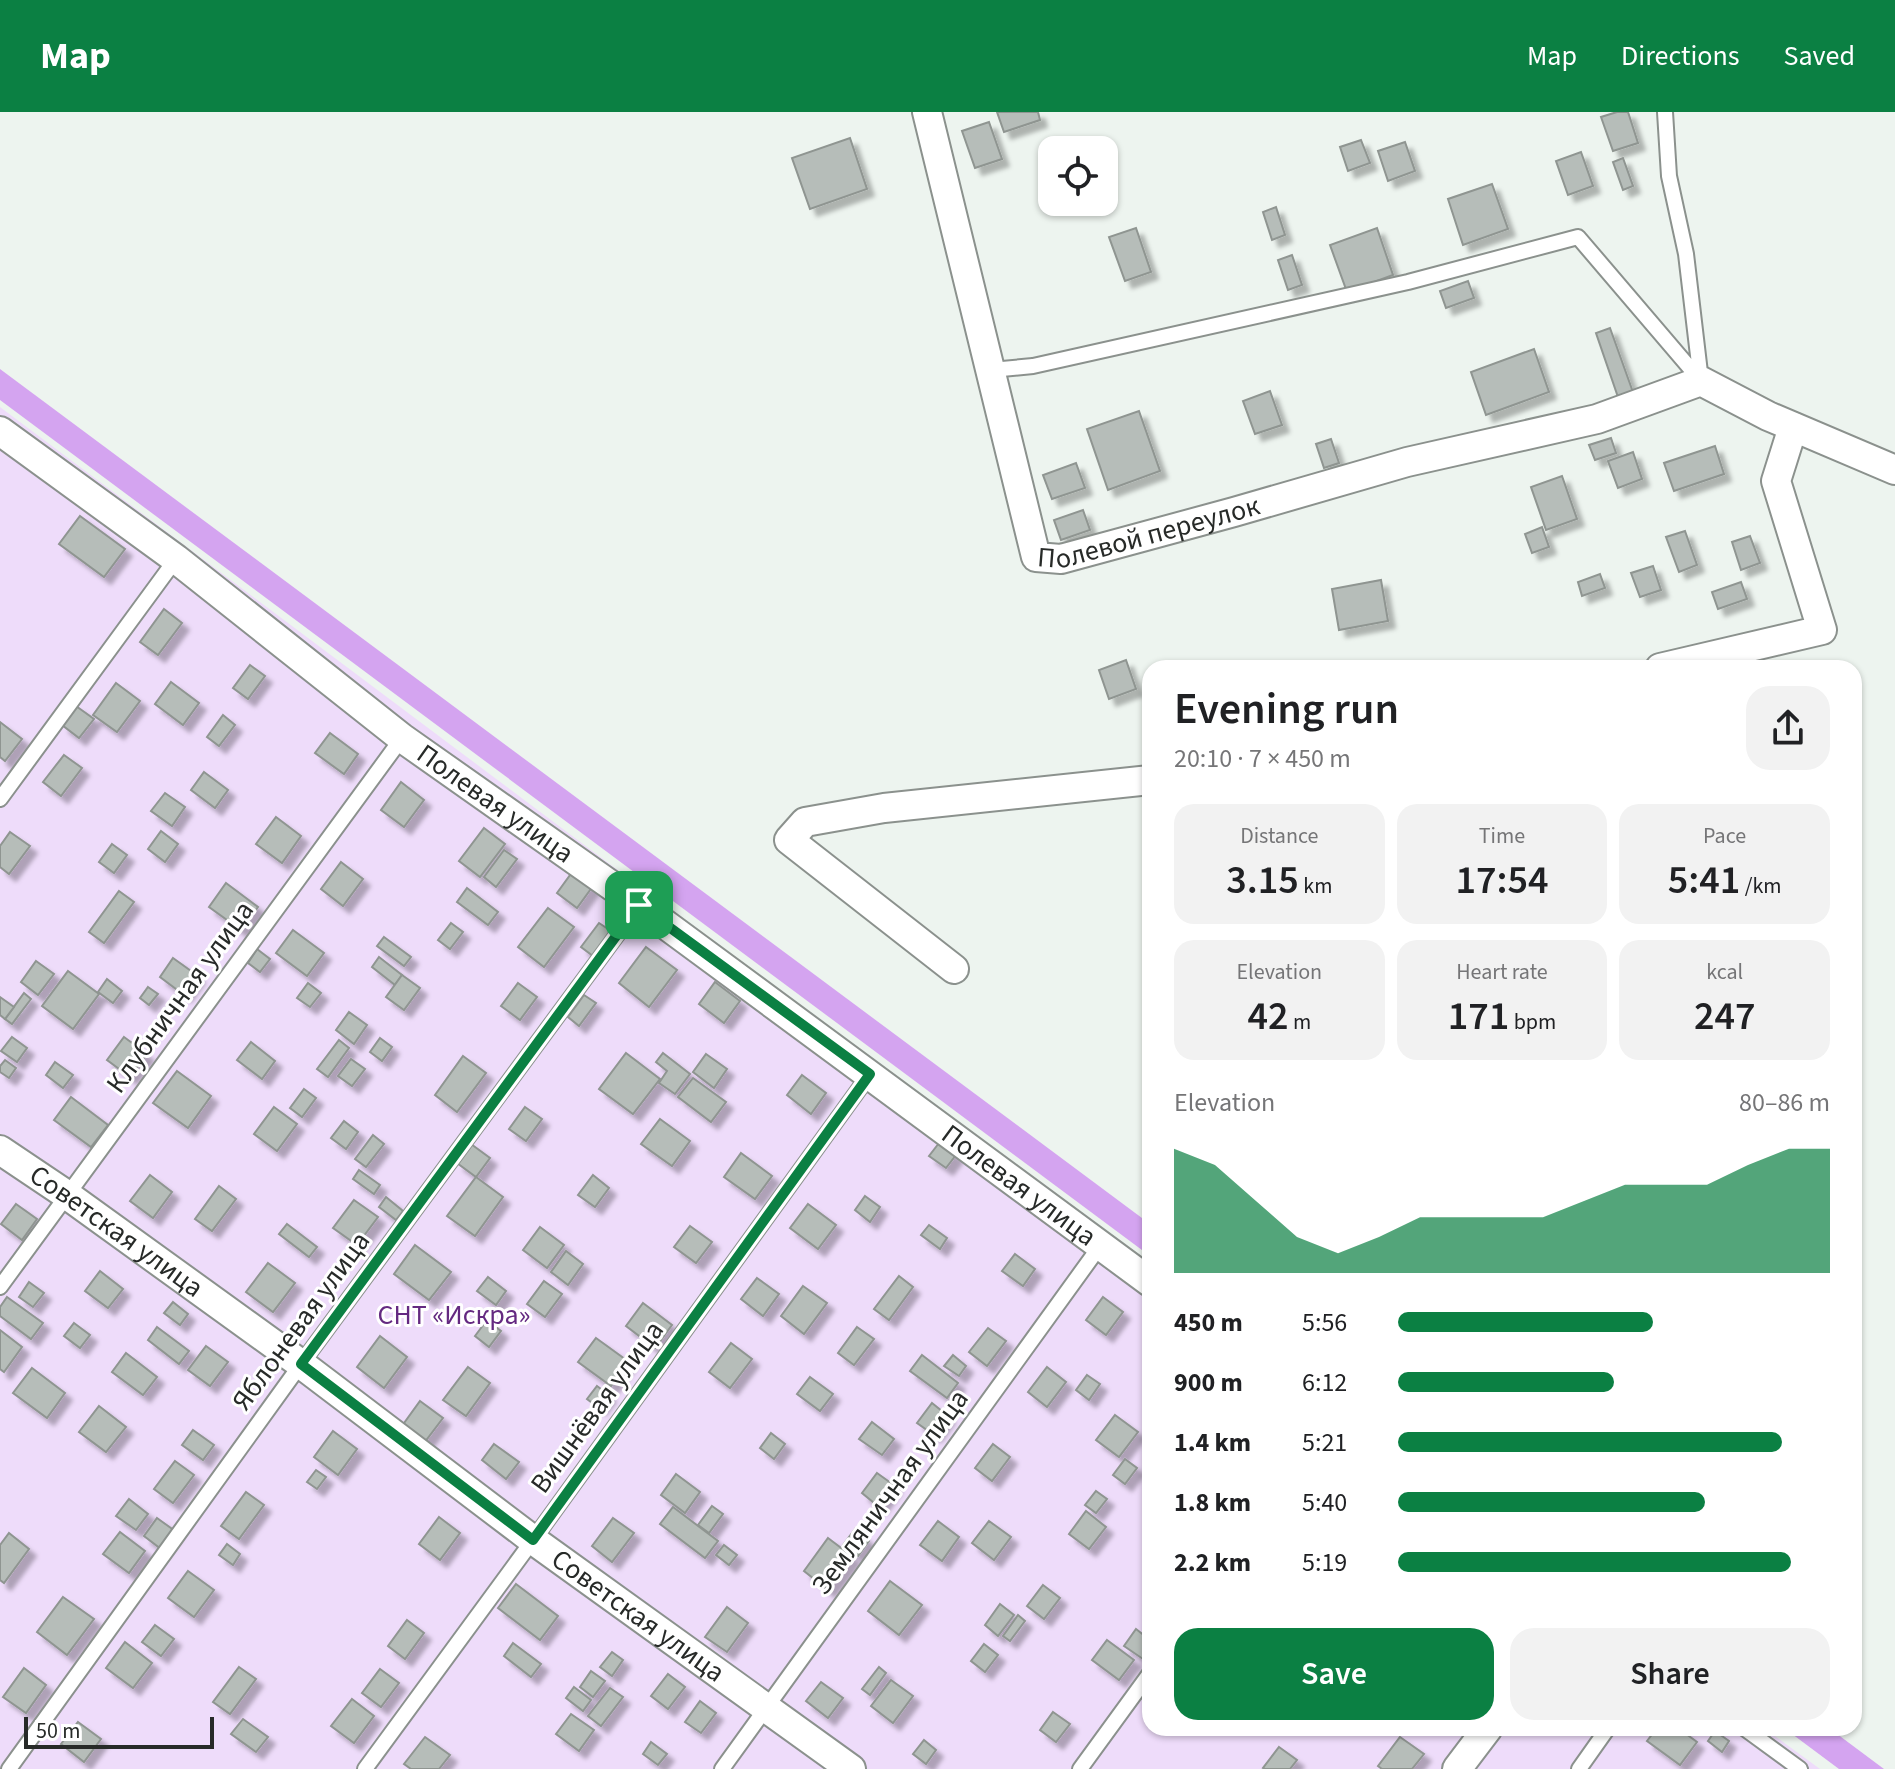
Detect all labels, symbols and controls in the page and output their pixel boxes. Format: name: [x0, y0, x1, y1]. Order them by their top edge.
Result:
text: Map: [40, 29, 111, 83]
text: Map: [1527, 36, 1577, 76]
text: Directions: [1621, 36, 1740, 76]
text: Saved: [1784, 36, 1855, 76]
map controls: [1038, 136, 1118, 216]
button: locate: [1038, 136, 1118, 216]
street label: Полевой переулок: [1036, 486, 1264, 580]
text: Evening run: [1174, 678, 1399, 741]
button: share: [1746, 686, 1830, 770]
street label: Полевая улица: [409, 734, 582, 873]
text: 20:10 · 7 × 450 m: [1174, 740, 1351, 777]
text: Distance: [1240, 820, 1318, 852]
text: Time: [1479, 820, 1525, 852]
text: Pace: [1703, 820, 1746, 852]
text: 3.15: [1226, 852, 1299, 909]
text: 17:54: [1455, 852, 1549, 909]
text: 5:41: [1668, 852, 1740, 909]
text: km: [1299, 870, 1332, 902]
text: /km: [1740, 870, 1782, 902]
pin: [605, 871, 673, 939]
icon: arrive: [617, 883, 661, 927]
street label: Клубничная улица: [96, 893, 264, 1101]
text: Elevation: [1236, 956, 1322, 988]
text: Heart rate: [1456, 956, 1548, 988]
text: kcal: [1706, 956, 1743, 988]
text: 42: [1247, 988, 1289, 1045]
text: 171: [1448, 988, 1509, 1045]
text: 247: [1694, 988, 1755, 1045]
text: m: [1289, 1006, 1311, 1038]
text: bpm: [1509, 1006, 1556, 1038]
text: Elevation: [1174, 1084, 1275, 1121]
text: 80–86 m: [1739, 1084, 1830, 1121]
street label: Полевая улица: [933, 1115, 1105, 1256]
street label: Советская улица: [21, 1155, 212, 1307]
street label: Яблоневая улица: [222, 1223, 380, 1419]
park label: СНТ «Искра»: [377, 1295, 531, 1335]
text: 450 m: [1174, 1304, 1243, 1341]
text: 5:56: [1302, 1304, 1347, 1341]
street label: Вишнёвая улица: [521, 1312, 673, 1502]
text: 900 m: [1174, 1364, 1243, 1401]
text: 6:12: [1302, 1364, 1347, 1401]
street label: Земляничная улица: [802, 1381, 978, 1603]
text: 1.4 km: [1174, 1424, 1251, 1461]
text: 5:21: [1302, 1424, 1347, 1461]
text: 1.8 km: [1174, 1484, 1251, 1521]
text: 5:40: [1302, 1484, 1347, 1521]
street label: Советская улица: [543, 1539, 733, 1692]
text: 2.2 km: [1174, 1544, 1251, 1581]
text: 5:19: [1302, 1544, 1347, 1581]
button: Save: [1174, 1628, 1494, 1720]
button: Share: [1510, 1628, 1830, 1720]
scale bar: [24, 1713, 214, 1749]
text: 50 m: [36, 1715, 81, 1747]

